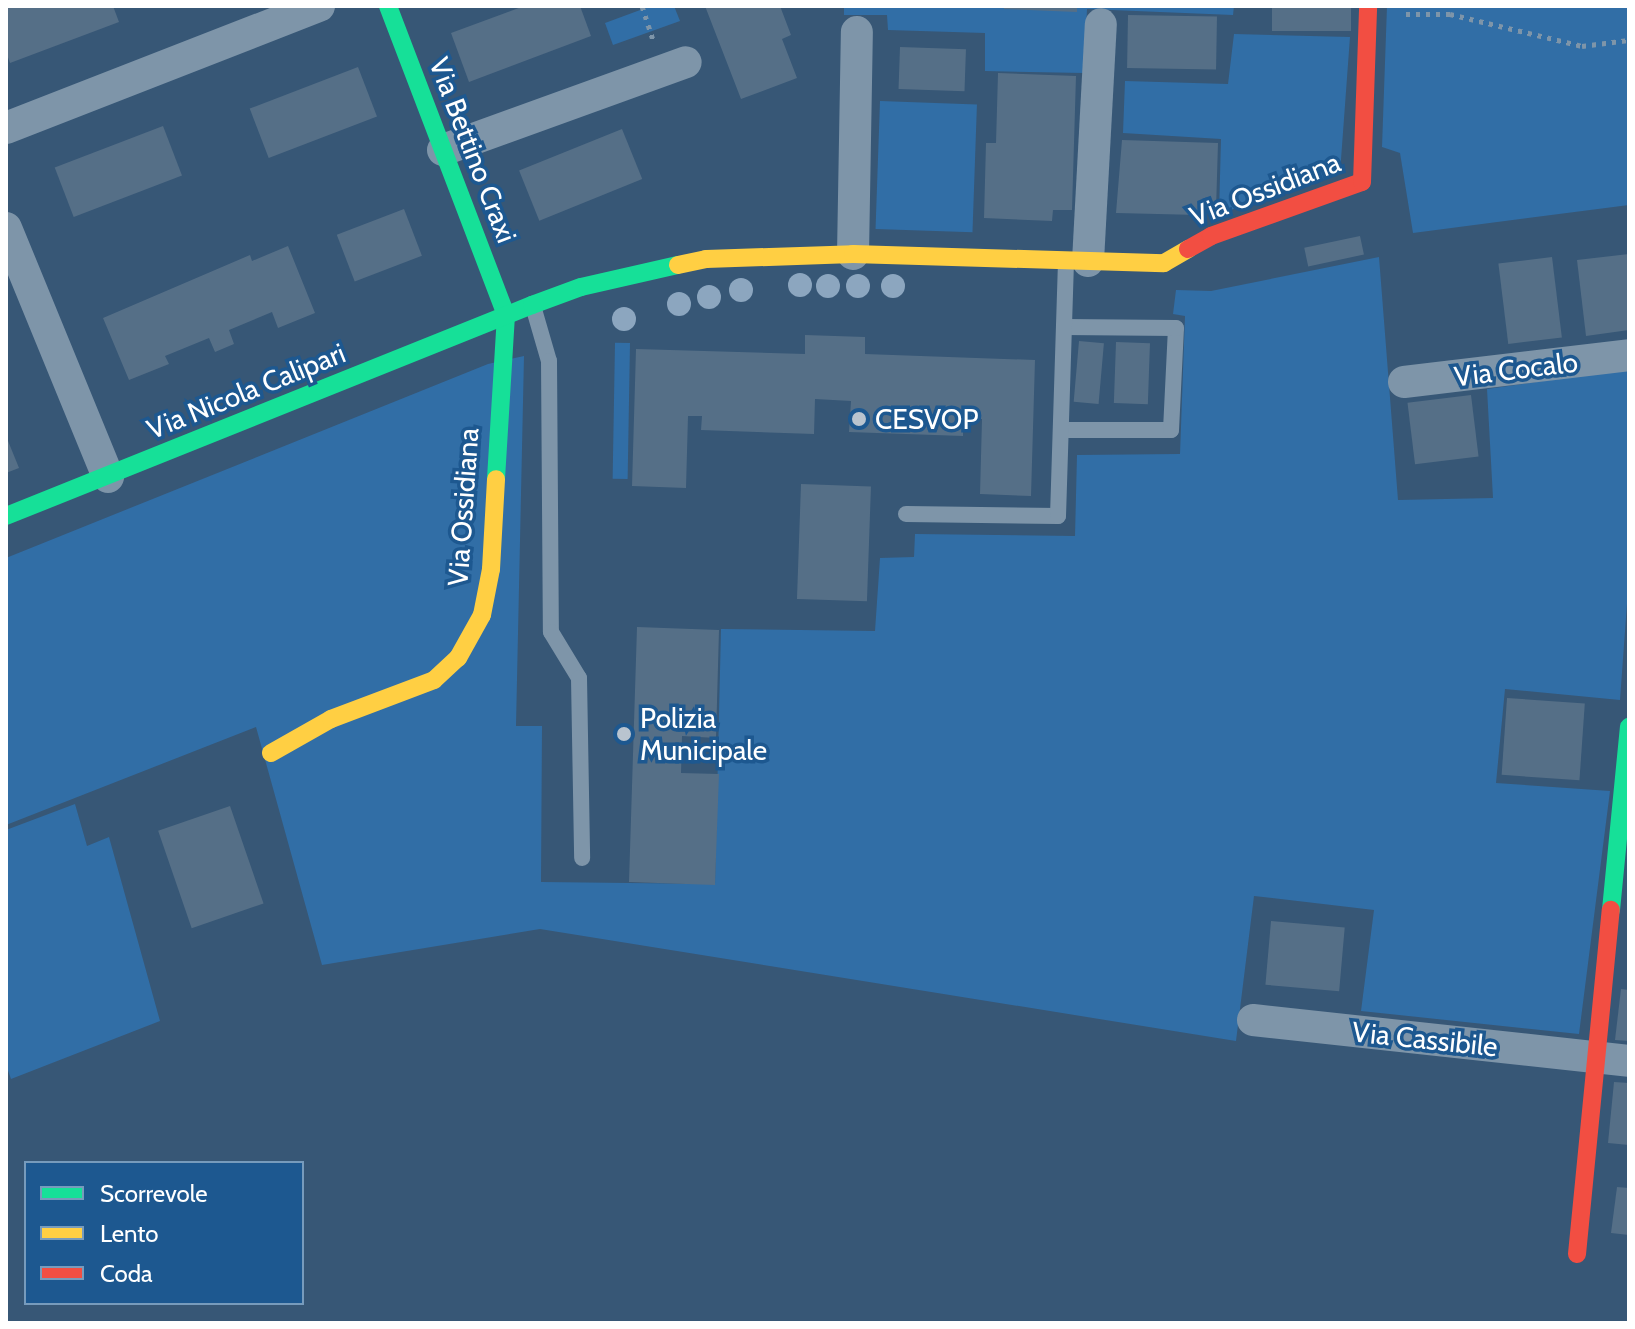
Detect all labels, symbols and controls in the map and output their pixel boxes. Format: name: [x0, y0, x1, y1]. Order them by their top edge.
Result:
street label: Via Bettino Craxi: [422, 53, 524, 247]
street label: Via Ossidiana: [1185, 145, 1345, 233]
street label: Via Nicola Calipari: [142, 336, 350, 446]
street label: Via Cocalo: [1452, 345, 1580, 393]
place label: CESVOP: [875, 402, 978, 436]
marker: CESVOP: [850, 410, 868, 428]
street label: Via Ossidiana: [441, 427, 485, 587]
place label: Polizia Municipale: [640, 701, 767, 767]
marker: Polizia Municipale: [615, 725, 633, 743]
street label: Via Cassibile: [1351, 1015, 1499, 1063]
legend: [24, 1161, 304, 1305]
text: Scorrevole: [100, 1179, 208, 1208]
text: Lento: [100, 1219, 159, 1248]
text: Coda: [100, 1259, 153, 1288]

